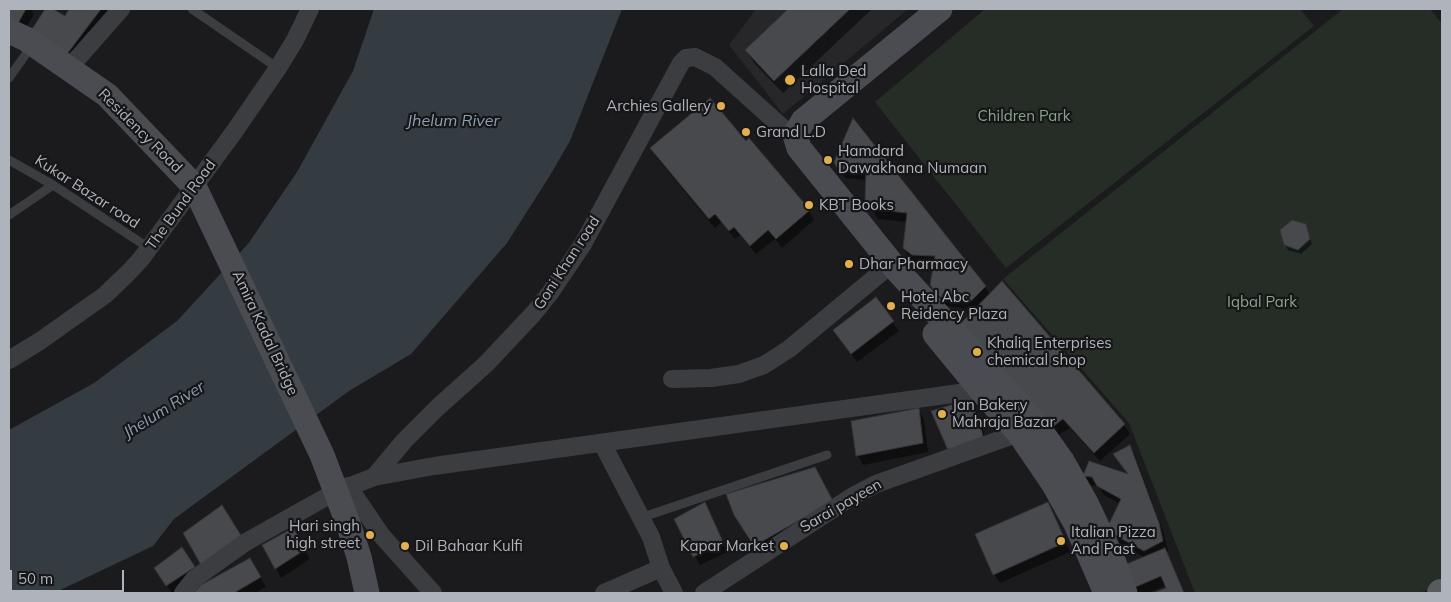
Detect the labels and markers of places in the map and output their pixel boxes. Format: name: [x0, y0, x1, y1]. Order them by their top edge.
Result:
place label: Lalla Ded Hospital: [801, 62, 867, 97]
marker: Lalla Ded Hospital: [783, 73, 797, 87]
place label: Archies Gallery: [606, 97, 711, 115]
marker: Archies Gallery: [715, 100, 727, 112]
place label: Grand L.D: [756, 123, 826, 141]
marker: Grand L.D: [740, 126, 752, 138]
place label: Hamdard Dawakhana Numaan: [838, 142, 987, 177]
marker: Hamdard Dawakhana Numaan: [822, 154, 834, 166]
place label: KBT Books: [819, 196, 894, 214]
marker: KBT Books: [803, 199, 815, 211]
place label: Dhar Pharmacy: [859, 255, 968, 273]
marker: Dhar Pharmacy: [843, 258, 855, 270]
place label: Hotel Abc Reidency Plaza: [901, 288, 1007, 323]
marker: Hotel Abc Reidency Plaza: [885, 300, 897, 312]
place label: Khaliq Enterprises chemical shop: [987, 334, 1112, 369]
marker: Khaliq Enterprises chemical shop: [971, 346, 983, 358]
place label: Jan Bakery Mahraja Bazar: [952, 396, 1055, 431]
marker: Jan Bakery Mahraja Bazar: [936, 408, 948, 420]
place label: Hari singh high street: [286, 517, 360, 552]
place label: Italian Pizza And Past: [1071, 523, 1156, 558]
marker: Hari singh high street: [364, 529, 376, 541]
marker: Italian Pizza And Past: [1055, 535, 1067, 547]
place label: Dil Bahaar Kulfi: [415, 537, 523, 555]
place label: Kapar Market: [680, 537, 774, 555]
marker: Dil Bahaar Kulfi: [399, 540, 411, 552]
marker: Kapar Market: [778, 540, 790, 552]

